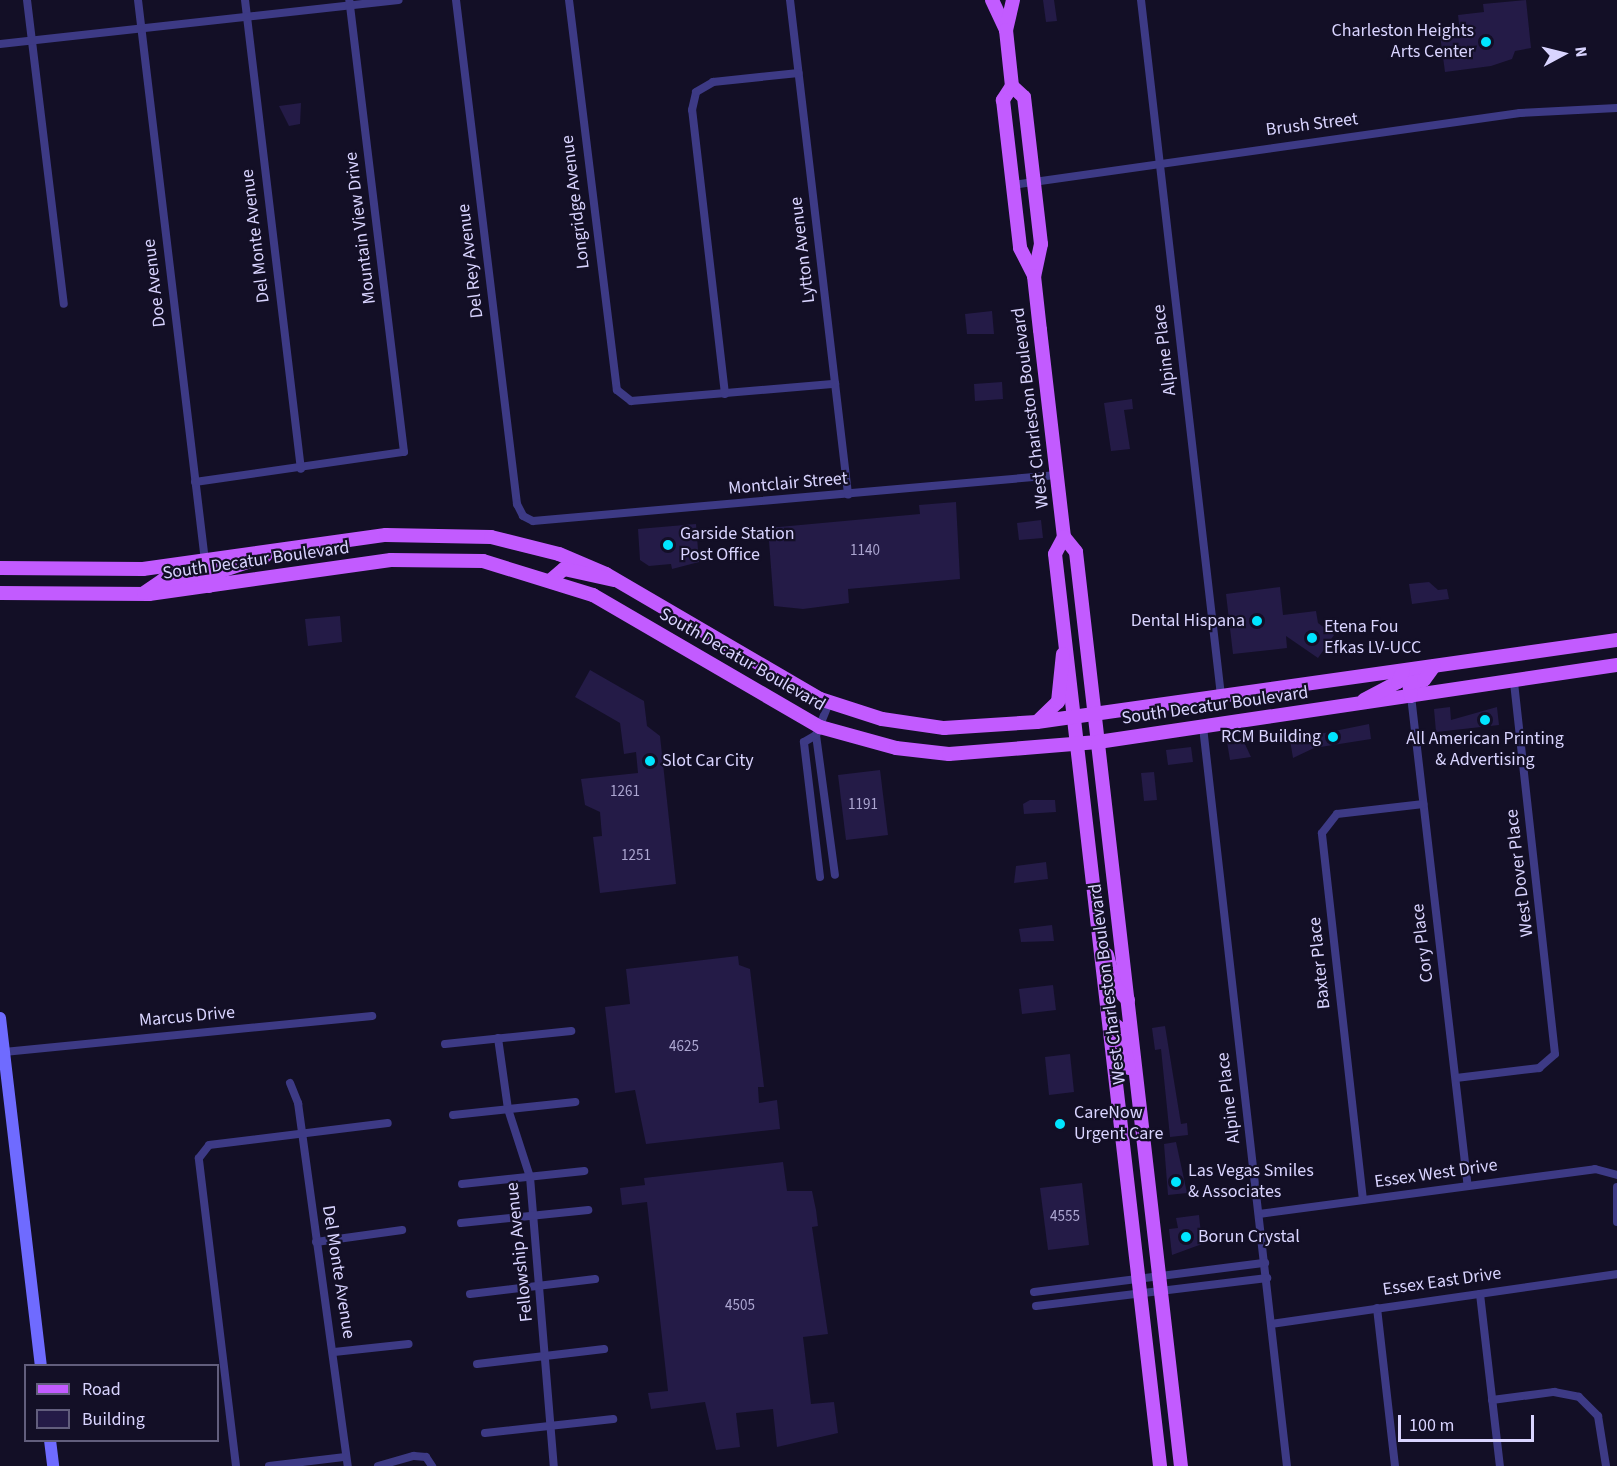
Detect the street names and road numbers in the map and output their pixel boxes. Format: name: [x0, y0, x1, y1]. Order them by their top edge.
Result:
street label: Brush Street: [1265, 109, 1359, 141]
street label: Longridge Avenue: [557, 134, 595, 270]
street label: Mountain View Drive: [341, 151, 381, 305]
street label: Del Monte Avenue: [237, 168, 275, 304]
street label: Lytton Avenue: [786, 196, 820, 304]
street label: Del Rey Avenue: [453, 203, 489, 319]
street label: Doe Avenue: [139, 238, 171, 328]
street label: Alpine Place: [1149, 303, 1181, 397]
street label: West Charleston Boulevard: [1008, 306, 1054, 510]
street label: Montclair Street: [727, 468, 849, 500]
street label: South Decatur Boulevard: [161, 537, 351, 585]
street label: South Decatur Boulevard: [655, 604, 829, 716]
street label: South Decatur Boulevard: [1120, 682, 1310, 730]
street label: West Dover Place: [1501, 808, 1539, 938]
street label: West Charleston Boulevard: [1085, 882, 1131, 1086]
street label: Cory Place: [1407, 902, 1439, 984]
street label: Baxter Place: [1304, 916, 1336, 1010]
street label: Marcus Drive: [138, 1002, 236, 1032]
street label: Alpine Place: [1213, 1051, 1245, 1145]
street label: Essex West Drive: [1373, 1155, 1499, 1193]
street label: Fellowship Avenue: [502, 1181, 538, 1323]
street label: Del Monte Avenue: [317, 1204, 359, 1340]
street label: Essex East Drive: [1381, 1263, 1503, 1301]

